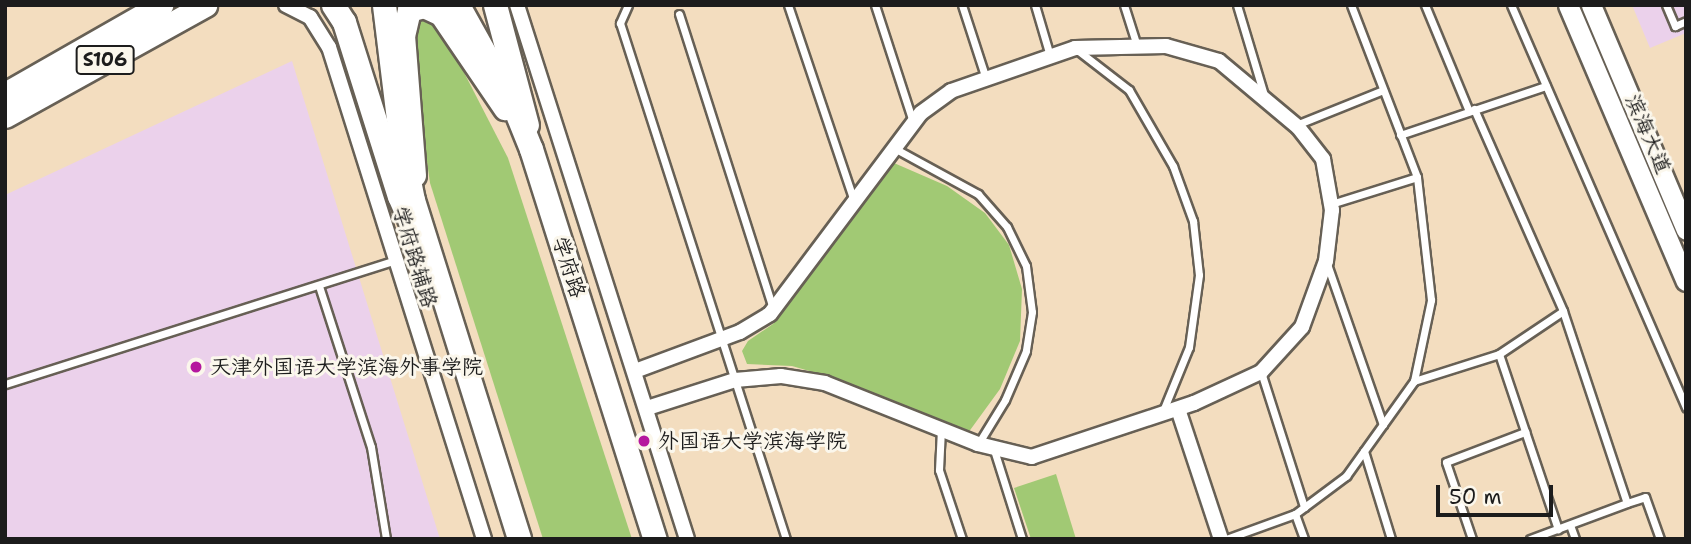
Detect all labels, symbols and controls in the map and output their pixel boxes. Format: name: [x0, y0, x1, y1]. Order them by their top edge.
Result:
road number: S106: [75, 44, 135, 76]
street label: 滨海大道: [1620, 90, 1676, 178]
street label: 学府路辅路: [388, 203, 442, 311]
street label: 学府路: [547, 233, 591, 301]
place label: 天津外国语大学滨海外事学院: [210, 354, 483, 380]
marker: 天津外国语大学滨海外事学院: [188, 359, 204, 375]
place label: 外国语大学滨海学院: [658, 428, 847, 454]
marker: 外国语大学滨海学院: [636, 433, 652, 449]
scale bar: [1439, 470, 1556, 514]
text: 50 m: [1449, 483, 1502, 511]

